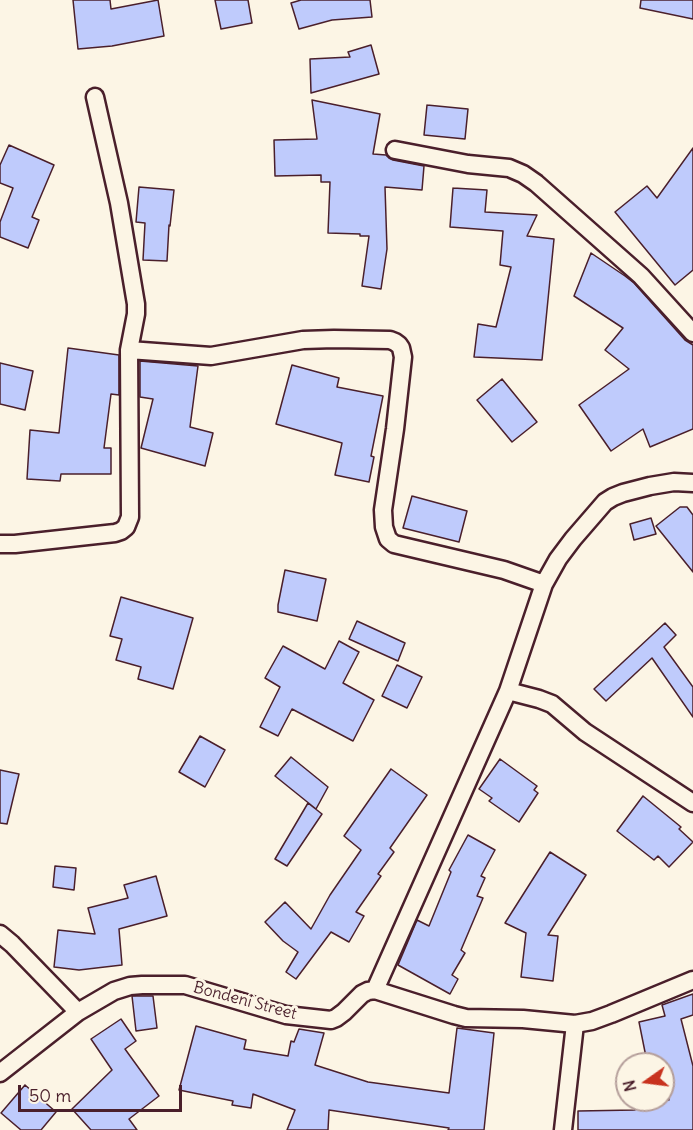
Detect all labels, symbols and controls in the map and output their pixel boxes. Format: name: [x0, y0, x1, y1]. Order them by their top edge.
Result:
street label: Bondeni Street: [191, 978, 299, 1024]
north arrow: [615, 1052, 675, 1112]
scale bar: [21, 1073, 184, 1111]
text: N: [618, 1078, 641, 1094]
text: 50 m: [29, 1084, 71, 1107]

